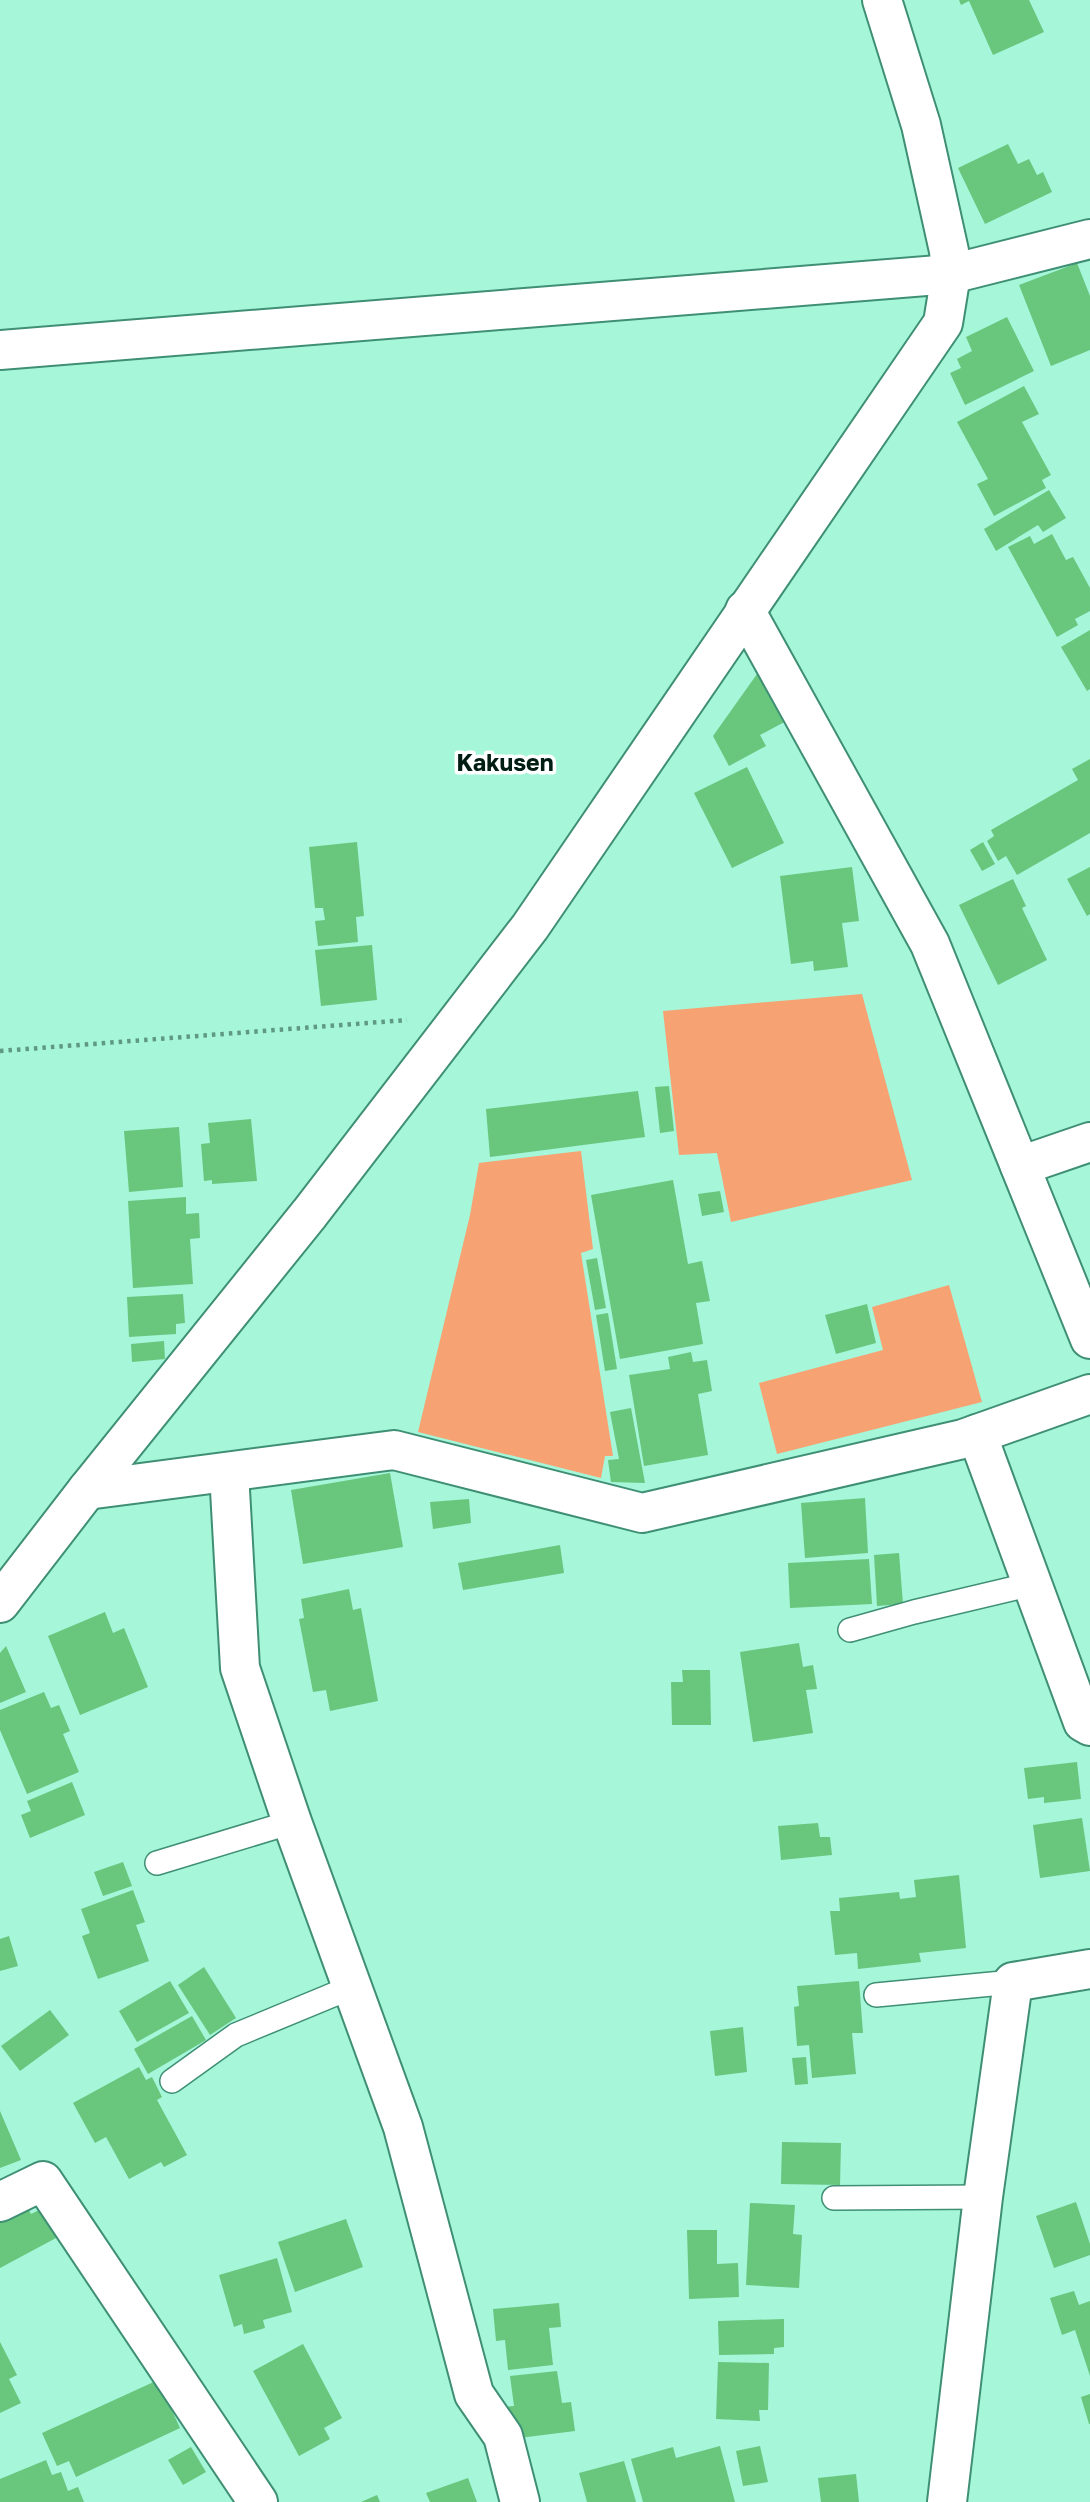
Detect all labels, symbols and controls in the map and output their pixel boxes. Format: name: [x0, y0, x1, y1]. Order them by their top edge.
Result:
district label: Kakusen: [456, 748, 554, 776]

